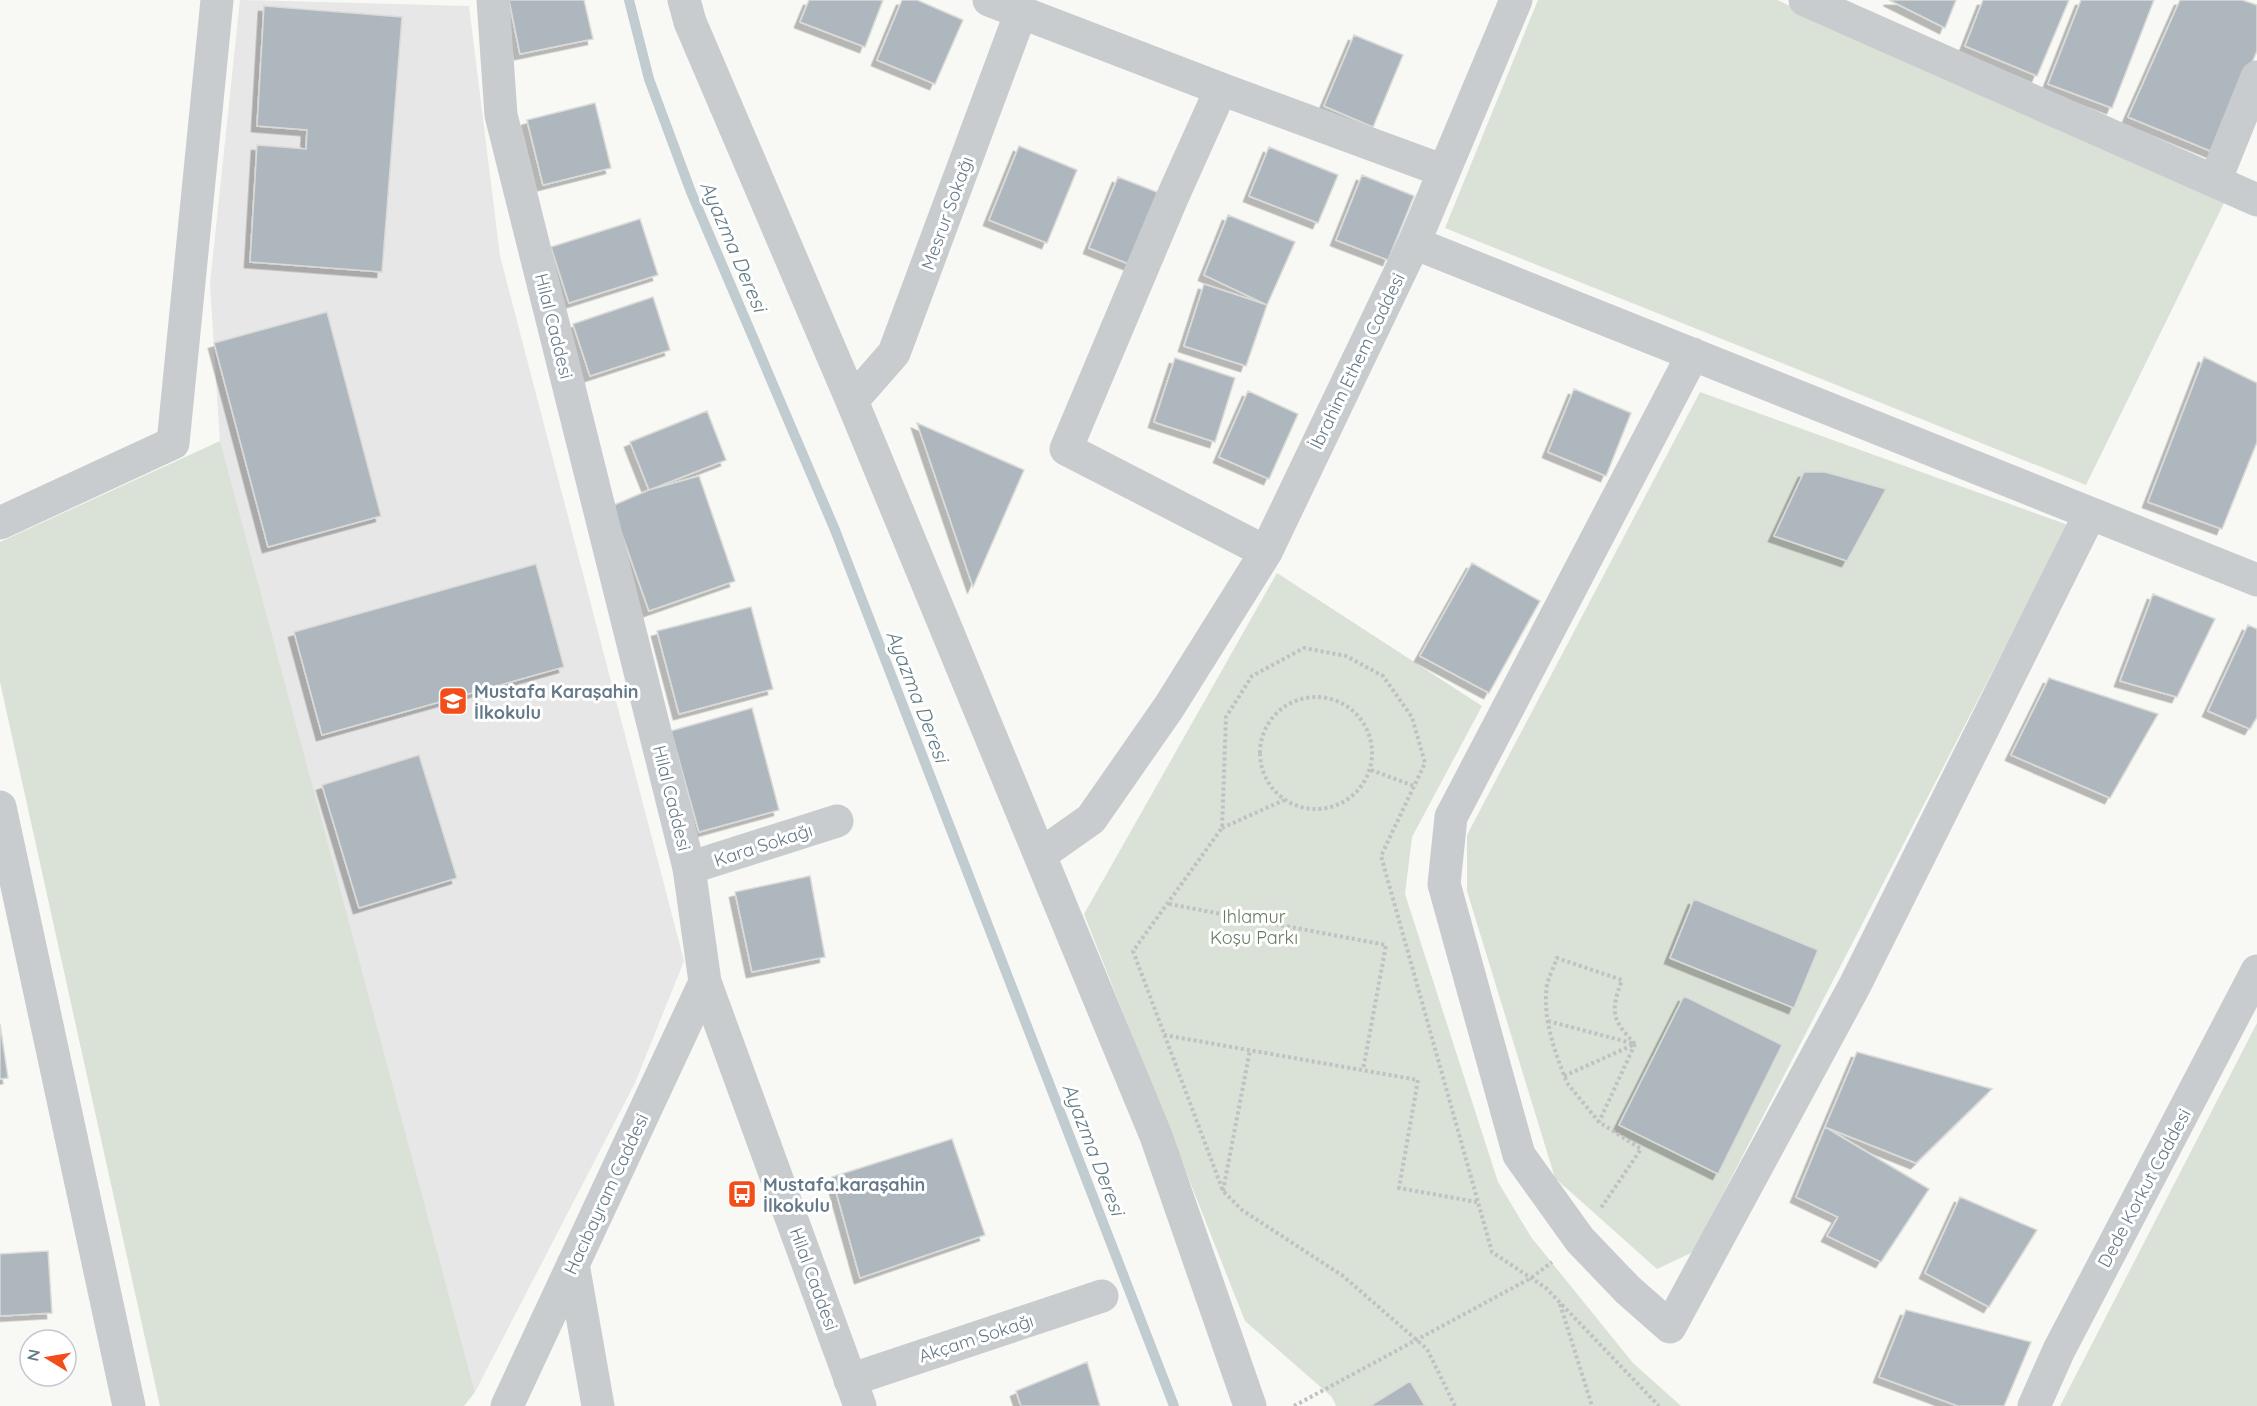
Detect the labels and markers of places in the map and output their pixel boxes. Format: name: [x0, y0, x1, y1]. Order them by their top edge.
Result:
place label: Mustafa Karaşahin İlkokulu: [474, 680, 638, 724]
school or university icon: Mustafa Karaşahin İlkokulu: [437, 685, 469, 717]
place label: Mustafa.karaşahin İlkokulu: [763, 1173, 925, 1217]
bus stop icon: Mustafa.karaşahin İlkokulu: [726, 1178, 758, 1210]

